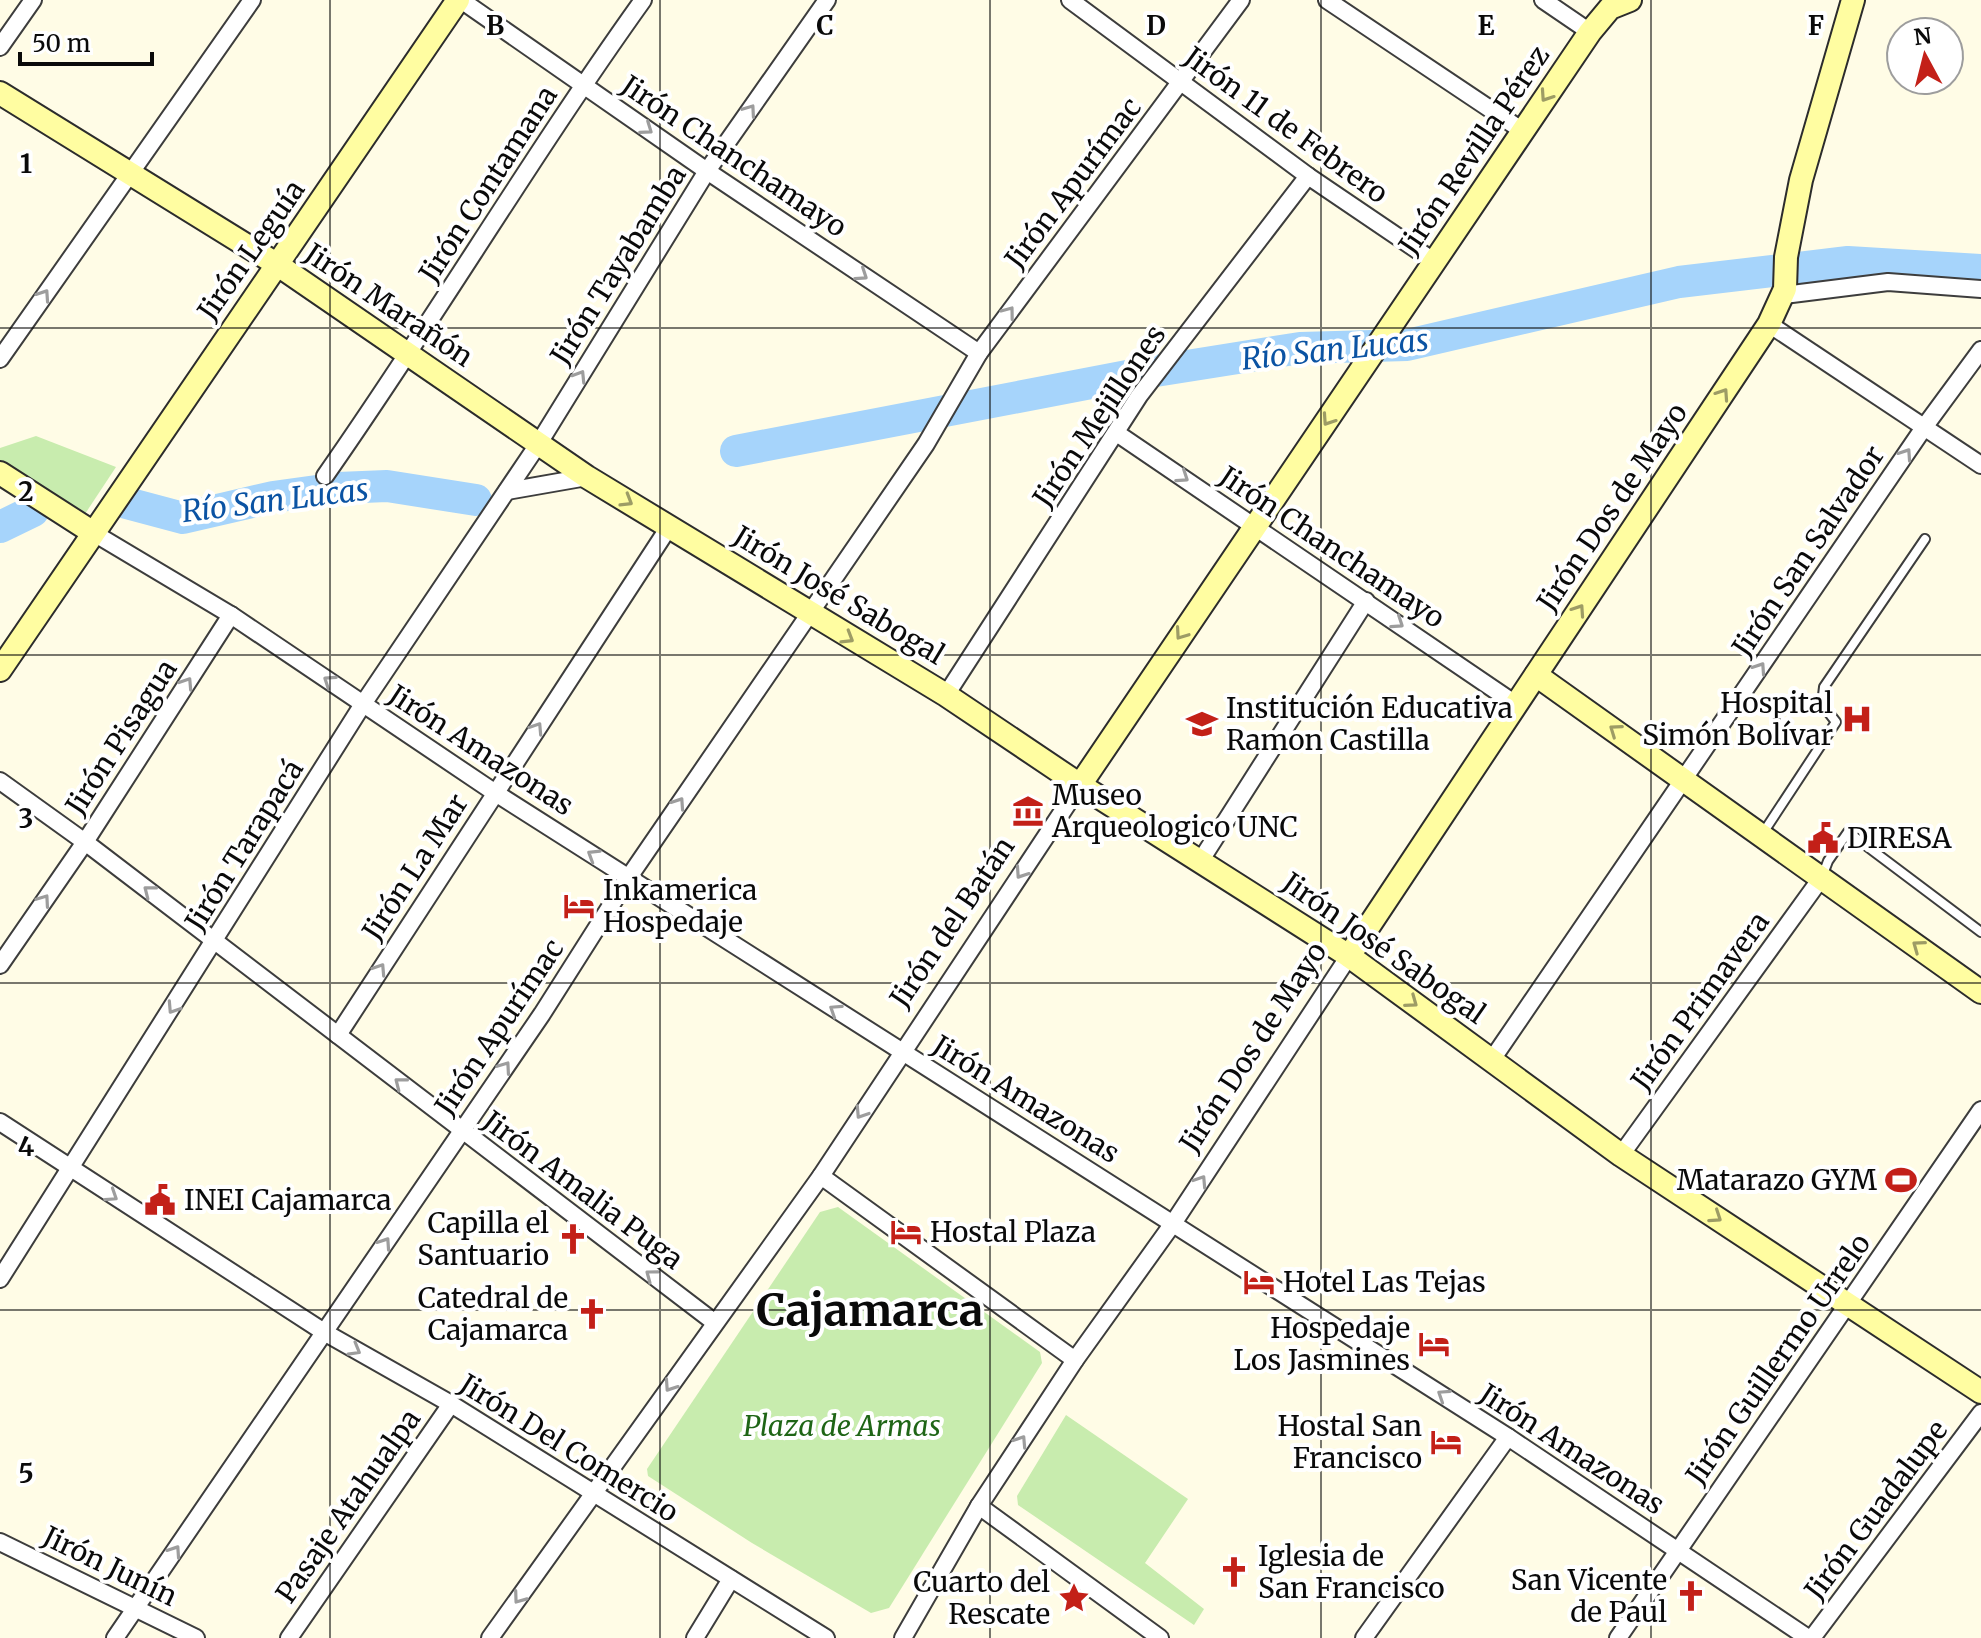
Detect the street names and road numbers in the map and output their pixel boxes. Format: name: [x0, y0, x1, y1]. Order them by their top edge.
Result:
street label: Jirón 11 de Febrero: [1176, 38, 1395, 211]
street label: Jirón Revilla Pérez: [1390, 39, 1557, 262]
street label: Jirón Chanchamayo: [614, 67, 854, 245]
street label: Jirón Contamana: [411, 79, 565, 290]
street label: Jirón Apurímac: [996, 90, 1149, 276]
street label: Jirón Tayabamba: [542, 159, 694, 372]
street label: Jirón Leguía: [189, 173, 313, 328]
street label: Jirón Marañón: [297, 235, 480, 375]
street label: Jirón Mejillones: [1024, 318, 1173, 515]
street label: Jirón Dos de Mayo: [1528, 396, 1695, 619]
street label: Jirón San Salvador: [1724, 439, 1892, 664]
street label: Jirón Chanchamayo: [1212, 458, 1452, 636]
street label: Jirón José Sabogal: [726, 517, 951, 672]
street label: Jirón Pisagua: [57, 653, 185, 822]
street label: Jirón Amazonas: [381, 676, 580, 823]
street label: Jirón Tarapacá: [177, 753, 311, 938]
street label: Jirón La Mar: [354, 787, 476, 948]
street label: Jirón del Batán: [881, 830, 1022, 1015]
street label: Jirón José Sabogal: [1275, 864, 1493, 1032]
street label: Jirón Primavera: [1623, 905, 1777, 1098]
street label: Jirón Apurímac: [426, 932, 571, 1123]
street label: Jirón Dos de Mayo: [1171, 935, 1334, 1160]
street label: Jirón Amazonas: [925, 1027, 1126, 1171]
street label: Jirón Amalia Puga: [475, 1102, 690, 1277]
street label: Jirón Guillermo Urrelo: [1677, 1227, 1878, 1492]
street label: Jirón Del Comercio: [452, 1366, 685, 1530]
street label: Jirón Amazonas: [1472, 1375, 1671, 1522]
street label: Pasaje Atahualpa: [268, 1402, 428, 1610]
street label: Jirón Guadalupe: [1796, 1413, 1955, 1608]
street label: Jirón Junín: [36, 1518, 183, 1614]

